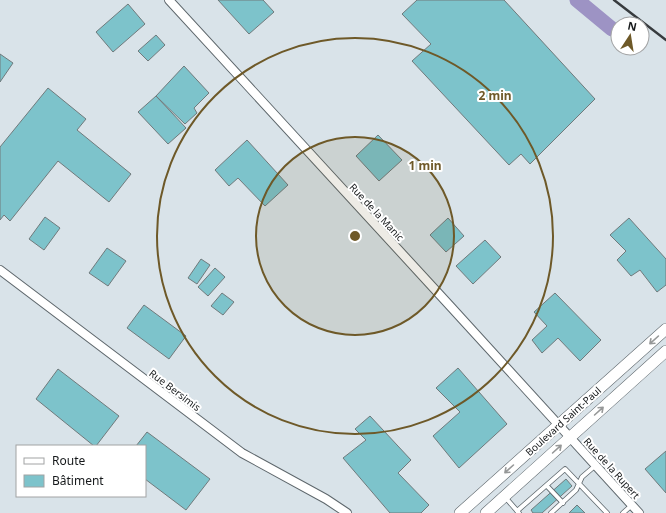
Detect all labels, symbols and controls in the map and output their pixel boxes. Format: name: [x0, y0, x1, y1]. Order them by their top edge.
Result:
north arrow: [610, 16, 650, 56]
text: N: [626, 17, 638, 34]
text: 2 min: [478, 87, 512, 104]
text: 1 min: [408, 157, 442, 174]
street label: Rue de la Manic: [347, 180, 408, 244]
centre of rings: [348, 229, 362, 243]
one-way arrow: [649, 335, 659, 345]
street label: Rue Bersimis: [146, 366, 204, 414]
street label: Boulevard Saint-Paul: [522, 383, 604, 459]
one-way arrow: [594, 407, 604, 416]
street label: Rue de la Rupert: [581, 434, 643, 502]
legend: [16, 445, 146, 497]
one-way arrow: [552, 445, 562, 454]
text: Route: [52, 452, 85, 469]
one-way arrow: [504, 465, 514, 474]
text: Bâtiment: [52, 472, 104, 489]

